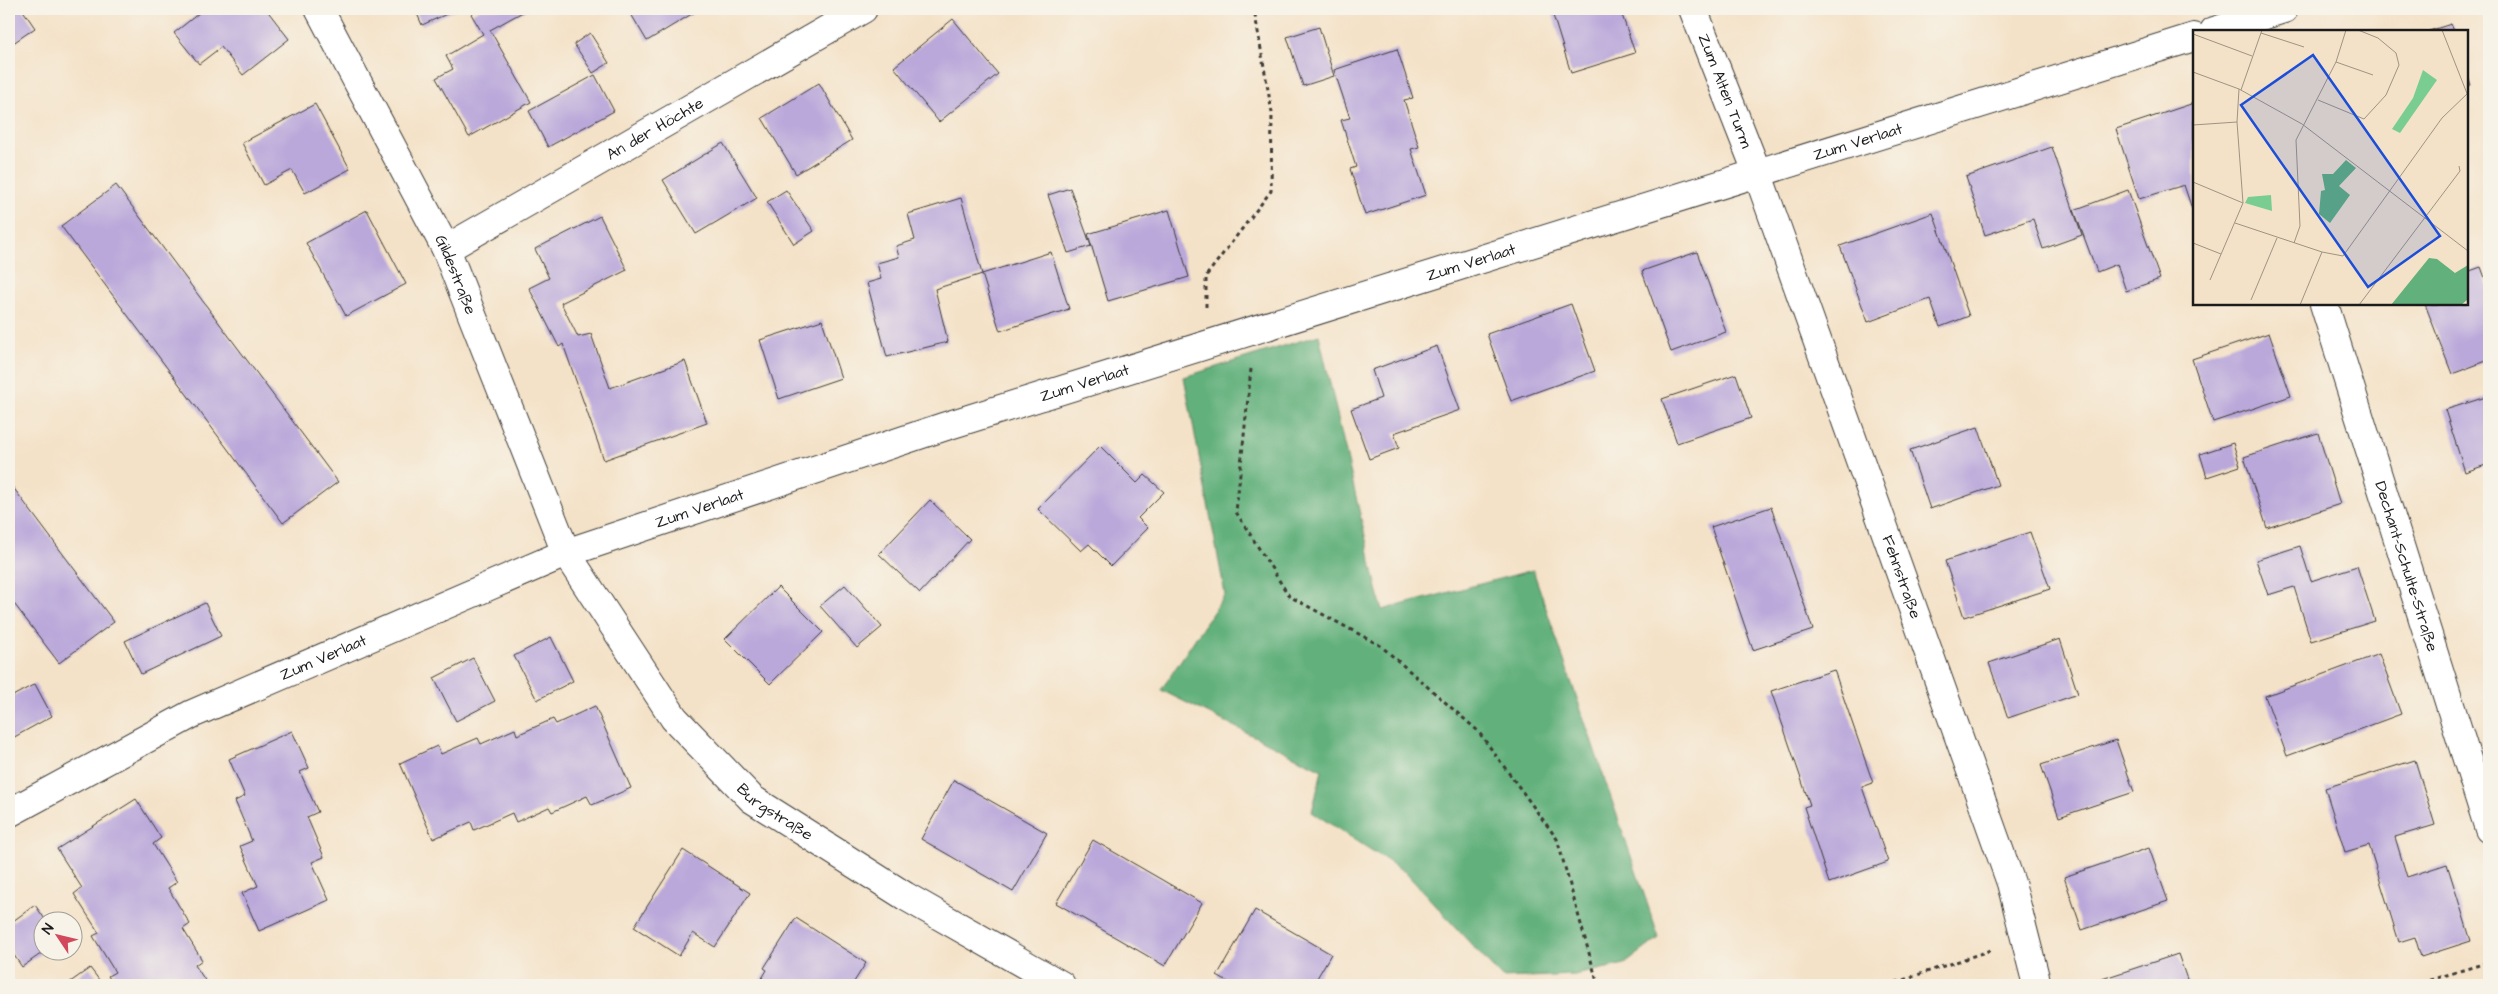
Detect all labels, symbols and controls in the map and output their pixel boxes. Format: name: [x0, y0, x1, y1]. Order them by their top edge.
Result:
street label: Zum Alten Turm: [1693, 30, 1758, 152]
inset map: [2193, 30, 2468, 305]
street label: An der Höchte: [602, 92, 708, 165]
street label: Zum Verlaat: [1810, 117, 1906, 166]
street label: Gildestraße: [429, 231, 482, 318]
street label: Zum Verlaat: [1424, 238, 1519, 287]
street label: Zum Verlaat: [1037, 358, 1132, 407]
street label: Dechant-Schulte-Straße: [2369, 478, 2444, 655]
street label: Zum Verlaat: [652, 483, 747, 533]
street label: Fehnstraße: [1877, 532, 1927, 622]
street label: Zum Verlaat: [277, 629, 371, 686]
street label: Burgstraße: [732, 778, 817, 846]
north arrow: [32, 912, 82, 962]
text: N: [37, 920, 59, 938]

